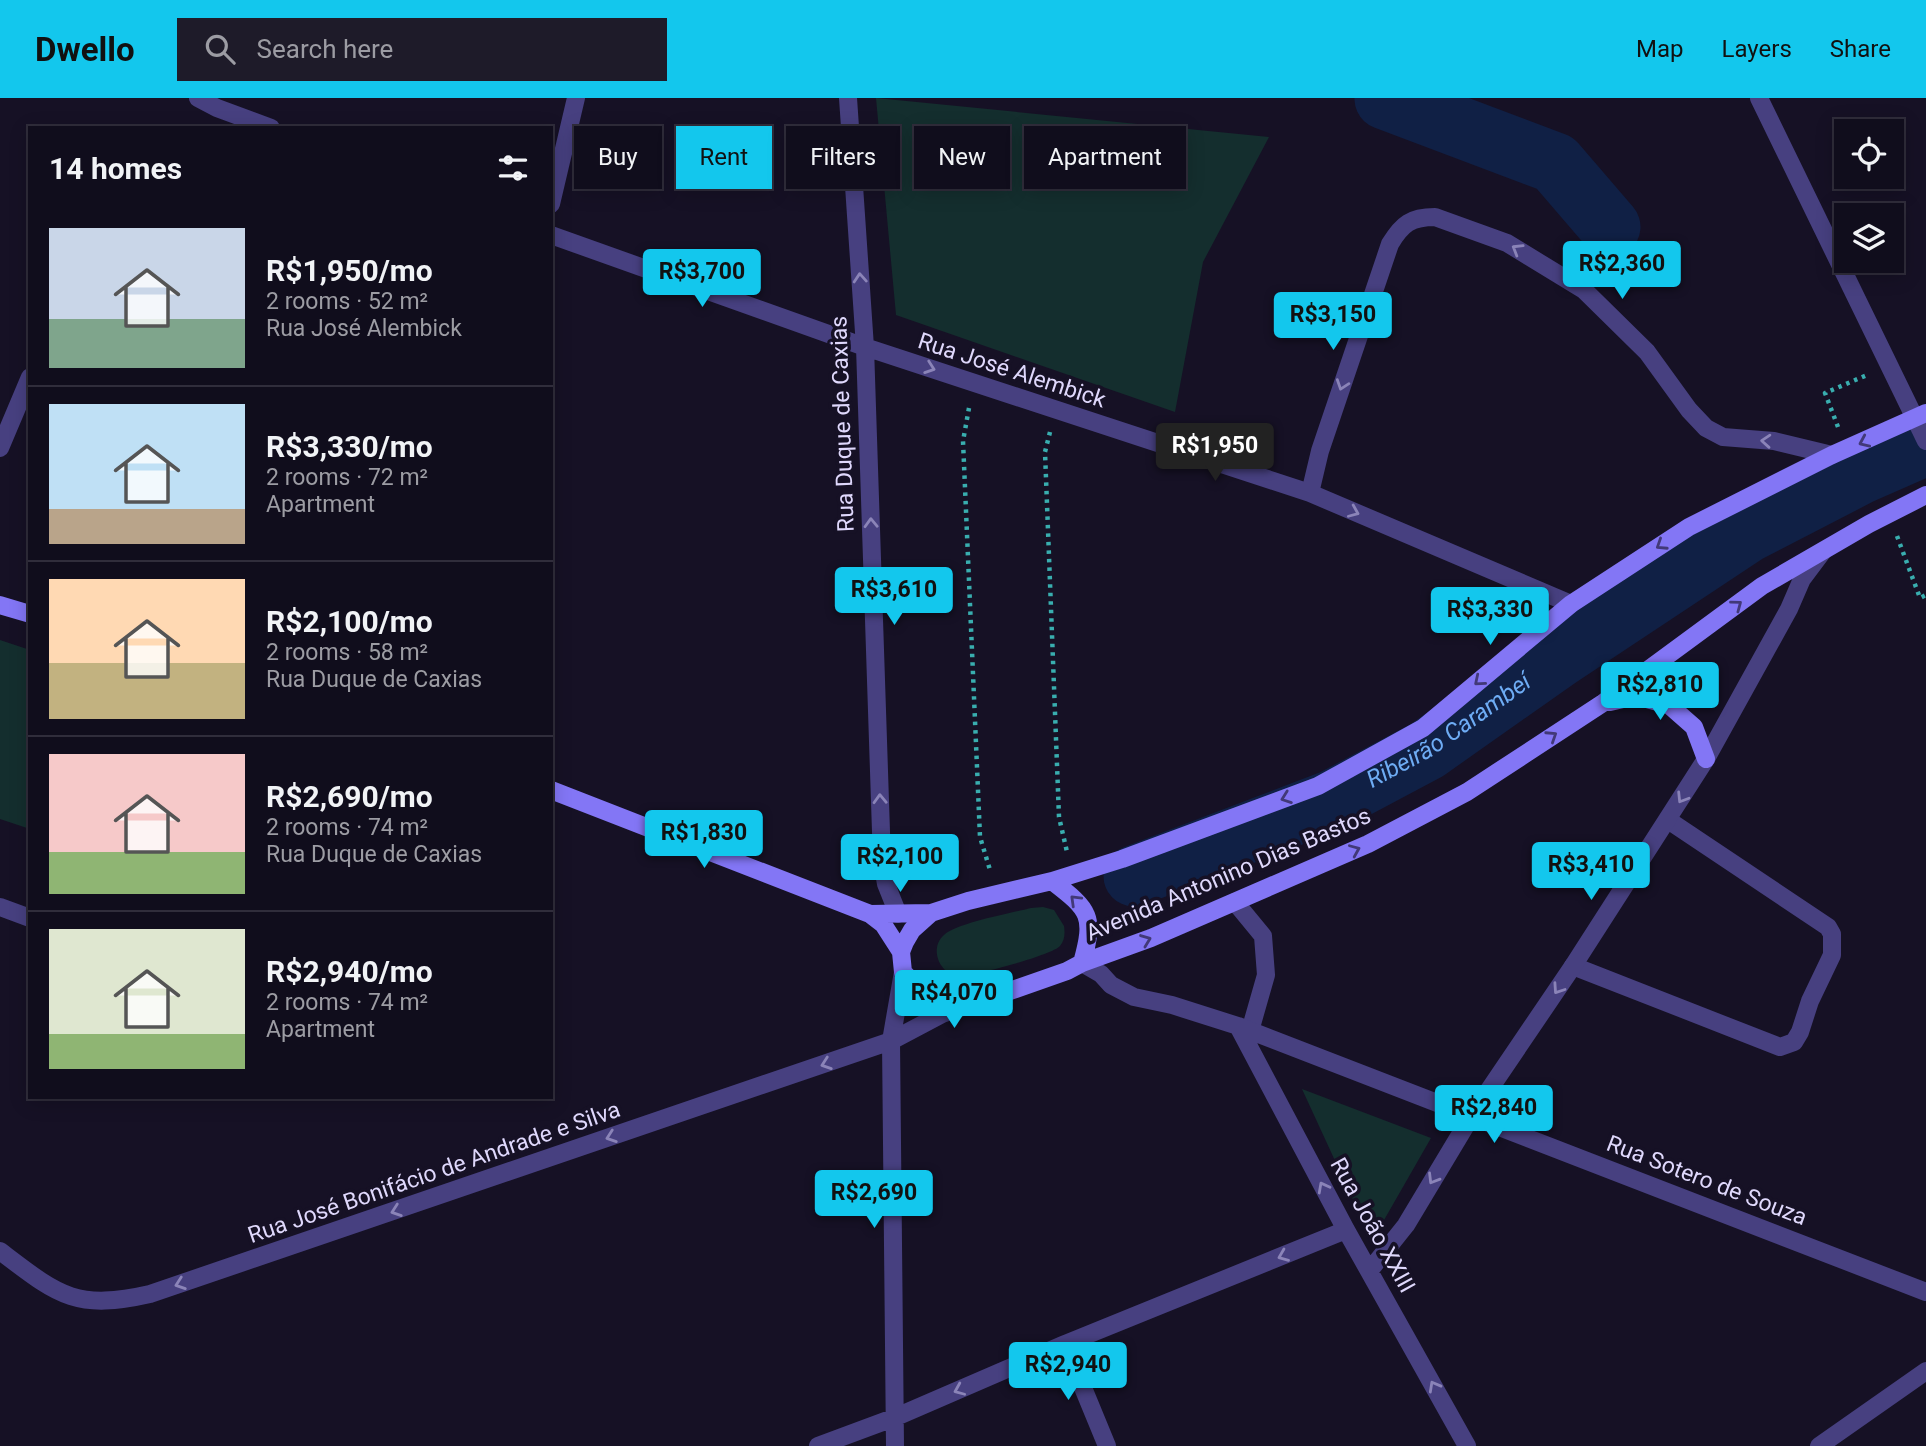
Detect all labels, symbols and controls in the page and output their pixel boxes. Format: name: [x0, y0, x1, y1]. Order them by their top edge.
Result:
search box: [177, 18, 667, 81]
text: Dwello: [35, 30, 135, 69]
icon: search: [201, 30, 239, 68]
text: Search here: [257, 34, 393, 64]
text: Map: [1636, 35, 1684, 63]
text: Layers: [1722, 35, 1792, 63]
text: Share: [1830, 35, 1891, 63]
map controls: [1834, 119, 1904, 273]
button: locate: [1834, 119, 1904, 189]
chip: Buy: [574, 126, 662, 189]
chip: Rent: [676, 126, 772, 189]
chip: Filters: [786, 126, 900, 189]
chip: New: [914, 126, 1010, 189]
chip: Apartment: [1024, 126, 1186, 189]
icon: filters: [494, 149, 532, 187]
text: 14 homes: [49, 151, 182, 186]
button: layers: [1834, 203, 1904, 273]
pin: R$2,360: [1557, 242, 1687, 301]
one-way arrow: [1511, 245, 1524, 258]
pin: R$3,700: [637, 250, 767, 309]
text: R$2,360: [1579, 250, 1665, 277]
text: R$1,950/mo: [266, 253, 433, 288]
icon: home: [105, 256, 189, 340]
text: R$3,700: [659, 258, 745, 285]
one-way arrow: [853, 273, 868, 284]
text: 2 rooms · 52 m²: [266, 288, 428, 315]
pin: R$3,150: [1268, 292, 1398, 352]
text: R$3,150: [1290, 301, 1376, 328]
text: Rua José Alembick: [266, 315, 462, 342]
street label: Rua Duque de Caxias: [825, 315, 860, 533]
street label: Rua José Alembick: [915, 327, 1109, 414]
one-way arrow: [923, 360, 935, 374]
one-way arrow: [1336, 378, 1350, 390]
pin: R$1,950: [1150, 424, 1280, 483]
text: R$3,330/mo: [266, 429, 433, 464]
icon: home: [105, 432, 189, 516]
text: R$1,950: [1172, 432, 1258, 459]
one-way arrow: [1760, 434, 1771, 449]
one-way arrow: [1859, 434, 1871, 448]
text: 2 rooms · 72 m²: [266, 464, 428, 491]
text: Apartment: [266, 491, 375, 518]
one-way arrow: [1347, 504, 1359, 518]
one-way arrow: [863, 517, 878, 528]
one-way arrow: [1656, 537, 1669, 550]
pin: R$3,610: [829, 568, 959, 627]
text: R$3,610: [851, 576, 937, 603]
pin: R$3,330: [1425, 588, 1555, 647]
text: R$3,330: [1447, 596, 1533, 623]
one-way arrow: [1729, 600, 1742, 613]
text: R$2,100/mo: [266, 604, 433, 639]
icon: home: [105, 607, 189, 691]
text: 2 rooms · 58 m²: [266, 639, 428, 666]
pin: R$2,810: [1595, 662, 1725, 722]
text: Rua Duque de Caxias: [266, 666, 482, 693]
water label: Ribeirão Carambeí: [1362, 666, 1539, 794]
text: R$2,810: [1617, 671, 1703, 698]
one-way arrow: [1475, 673, 1488, 685]
one-way arrow: [1544, 732, 1557, 745]
text: R$2,690/mo: [266, 779, 433, 814]
icon: home: [105, 782, 189, 866]
one-way arrow: [1281, 789, 1293, 803]
one-way arrow: [1677, 791, 1690, 804]
one-way arrow: [872, 793, 887, 804]
street label: Avenida Antonino Dias Bastos: [1082, 802, 1375, 947]
pin: R$1,830: [639, 810, 769, 870]
text: 2 rooms · 74 m²: [266, 814, 428, 841]
text: R$1,830: [661, 819, 747, 846]
pin: R$2,100: [835, 834, 965, 894]
text: Rua Duque de Caxias: [266, 841, 482, 868]
pin: R$3,410: [1526, 842, 1656, 902]
text: R$2,100: [857, 843, 943, 870]
one-way arrow: [1348, 844, 1360, 858]
text: R$3,410: [1548, 851, 1634, 878]
one-way arrow: [1070, 896, 1083, 909]
one-way arrow: [1140, 934, 1152, 948]
text: R$2,940/mo: [266, 954, 433, 989]
icon: home: [105, 957, 189, 1041]
pin: R$4,070: [889, 970, 1019, 1030]
text: R$4,070: [911, 979, 997, 1006]
one-way arrow: [1553, 981, 1566, 994]
text: 2 rooms · 74 m²: [266, 989, 428, 1016]
text: Apartment: [266, 1016, 375, 1043]
one-way arrow: [821, 1056, 833, 1070]
pin: R$2,840: [1429, 1086, 1559, 1145]
text: R$2,840: [1451, 1094, 1537, 1121]
street label: Rua José Bonifácio de Andrade e Silva: [245, 1096, 624, 1249]
one-way arrow: [605, 1129, 617, 1143]
street label: Rua Sotero de Souza: [1603, 1130, 1811, 1231]
street label: Rua João XXIII: [1324, 1153, 1421, 1297]
pin: R$2,690: [809, 1170, 939, 1230]
one-way arrow: [1429, 1172, 1442, 1185]
text: R$2,690: [831, 1179, 917, 1206]
one-way arrow: [1318, 1182, 1332, 1195]
one-way arrow: [390, 1203, 402, 1217]
one-way arrow: [1277, 1247, 1289, 1261]
one-way arrow: [175, 1276, 187, 1290]
pin: R$2,940: [1003, 1342, 1133, 1402]
text: R$2,940: [1025, 1351, 1111, 1378]
one-way arrow: [954, 1381, 966, 1395]
one-way arrow: [1429, 1381, 1442, 1393]

